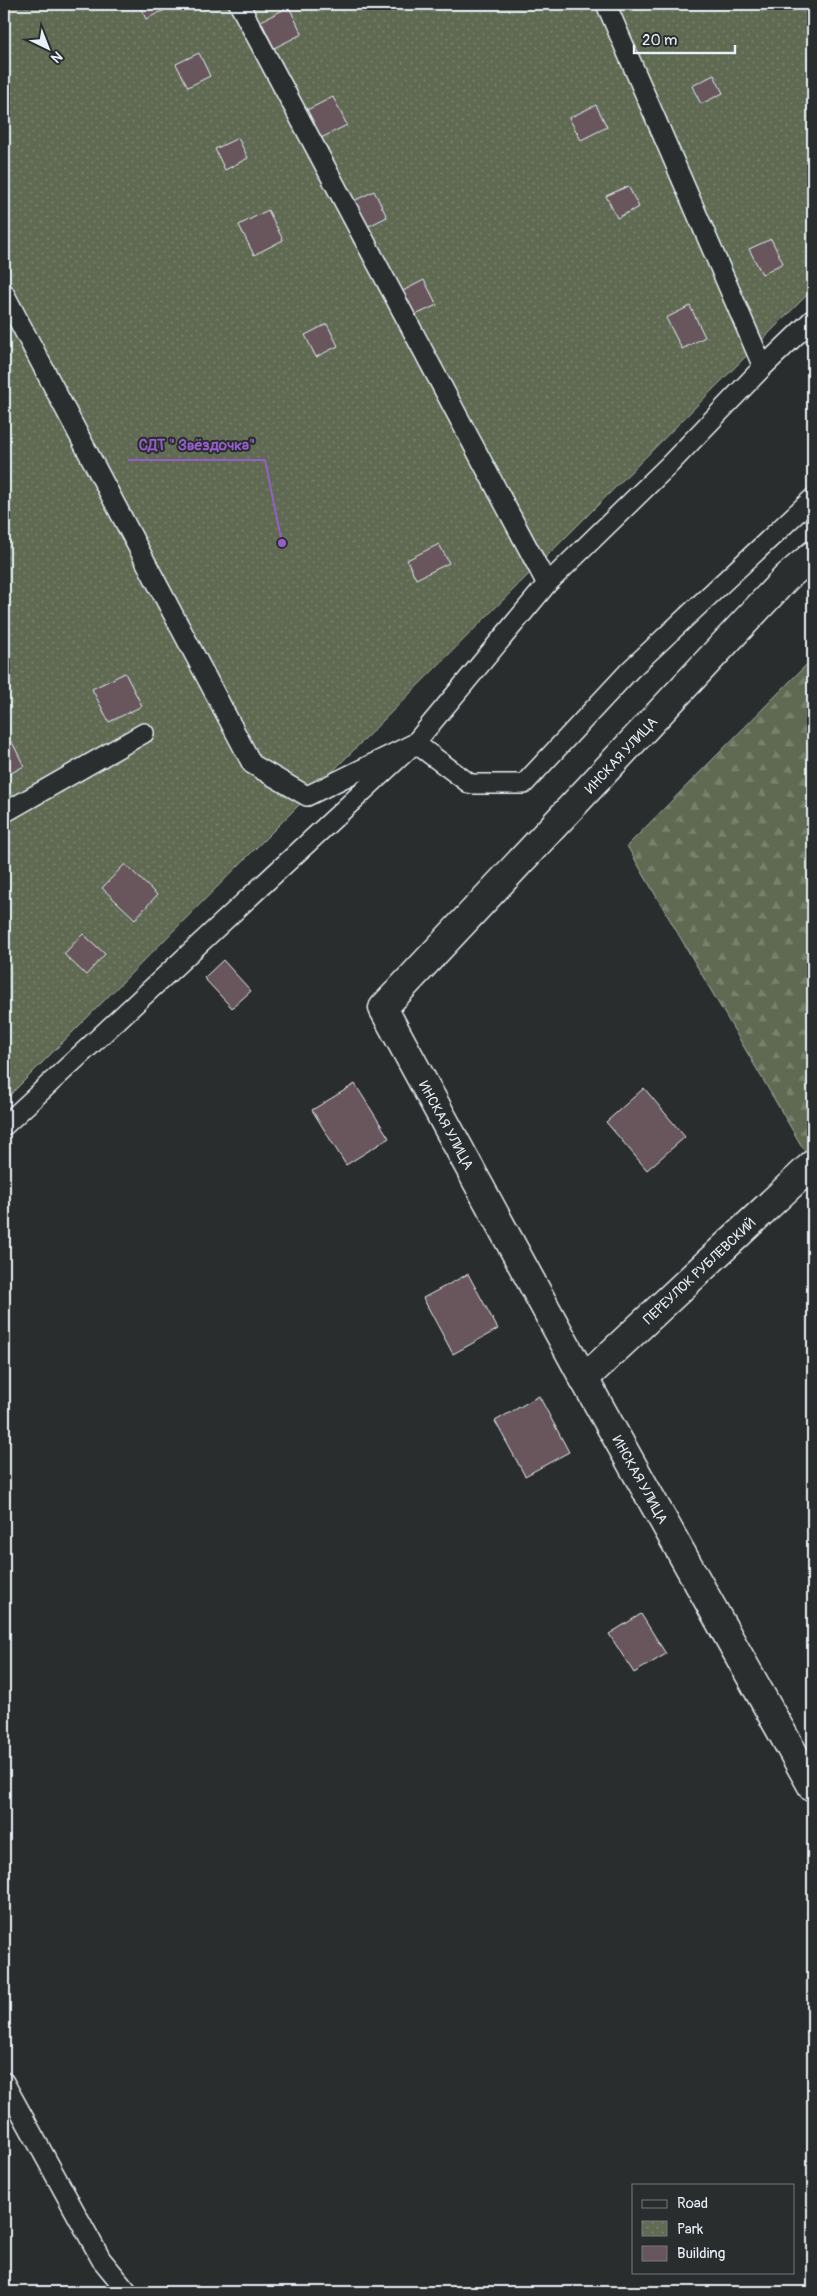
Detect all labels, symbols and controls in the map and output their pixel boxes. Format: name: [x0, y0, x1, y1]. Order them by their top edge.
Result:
north arrow: [22, 22, 72, 72]
scale bar: [634, 22, 736, 54]
text: 20 m: [642, 31, 677, 50]
text: N: [47, 48, 66, 67]
callout: СДТ " Звёздочка": [128, 430, 265, 460]
text: СДТ " Звёздочка": [139, 436, 255, 455]
street label: ИНСКАЯ УЛИЦА: [582, 714, 661, 797]
street label: ИНСКАЯ УЛИЦА: [415, 1078, 477, 1173]
street label: ПЕРЕУЛОК РУБЛЕВСКИЙ: [640, 1214, 759, 1328]
street label: ИНСКАЯ УЛИЦА: [608, 1433, 671, 1527]
legend: [632, 2184, 794, 2274]
text: Road: [677, 2194, 708, 2213]
text: Park: [677, 2220, 704, 2239]
text: Building: [677, 2244, 725, 2263]

